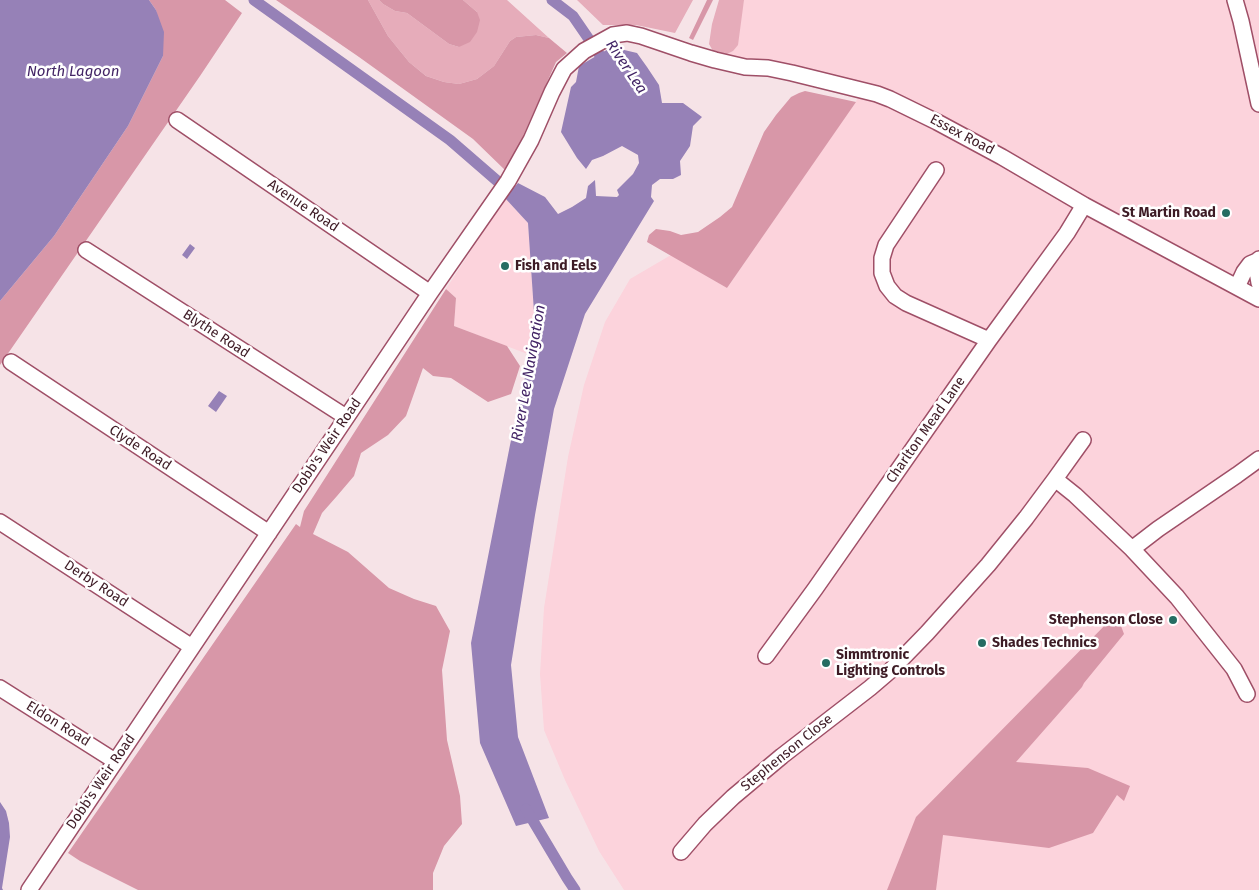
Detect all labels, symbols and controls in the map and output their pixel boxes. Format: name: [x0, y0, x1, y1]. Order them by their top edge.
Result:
water label: River Lea: [601, 37, 651, 97]
water label: North Lagoon: [27, 63, 119, 81]
street label: Essex Road: [927, 111, 997, 159]
street label: Avenue Road: [264, 176, 342, 236]
place label: St Martin Road: [1122, 205, 1216, 221]
marker: St Martin Road: [1220, 207, 1232, 219]
place label: Fish and Eels: [515, 258, 597, 274]
marker: Fish and Eels: [499, 260, 511, 272]
water label: River Lee Navigation: [508, 303, 550, 443]
street label: Blythe Road: [179, 306, 253, 362]
street label: Charlton Mead Lane: [883, 373, 969, 487]
street label: Dobb's Weir Road: [289, 395, 365, 497]
street label: Clyde Road: [106, 422, 174, 474]
street label: Derby Road: [61, 557, 131, 611]
place label: Stephenson Close: [1049, 612, 1163, 628]
marker: Stephenson Close: [1167, 614, 1179, 626]
place label: Shades Technics: [992, 635, 1097, 651]
marker: Shades Technics: [976, 637, 988, 649]
place label: Simmtronic Lighting Controls: [836, 647, 945, 680]
marker: Simmtronic Lighting Controls: [820, 657, 832, 669]
street label: Eldon Road: [23, 698, 93, 750]
street label: Stephenson Close: [738, 711, 836, 795]
street label: Dobb's Weir Road: [63, 731, 139, 833]

